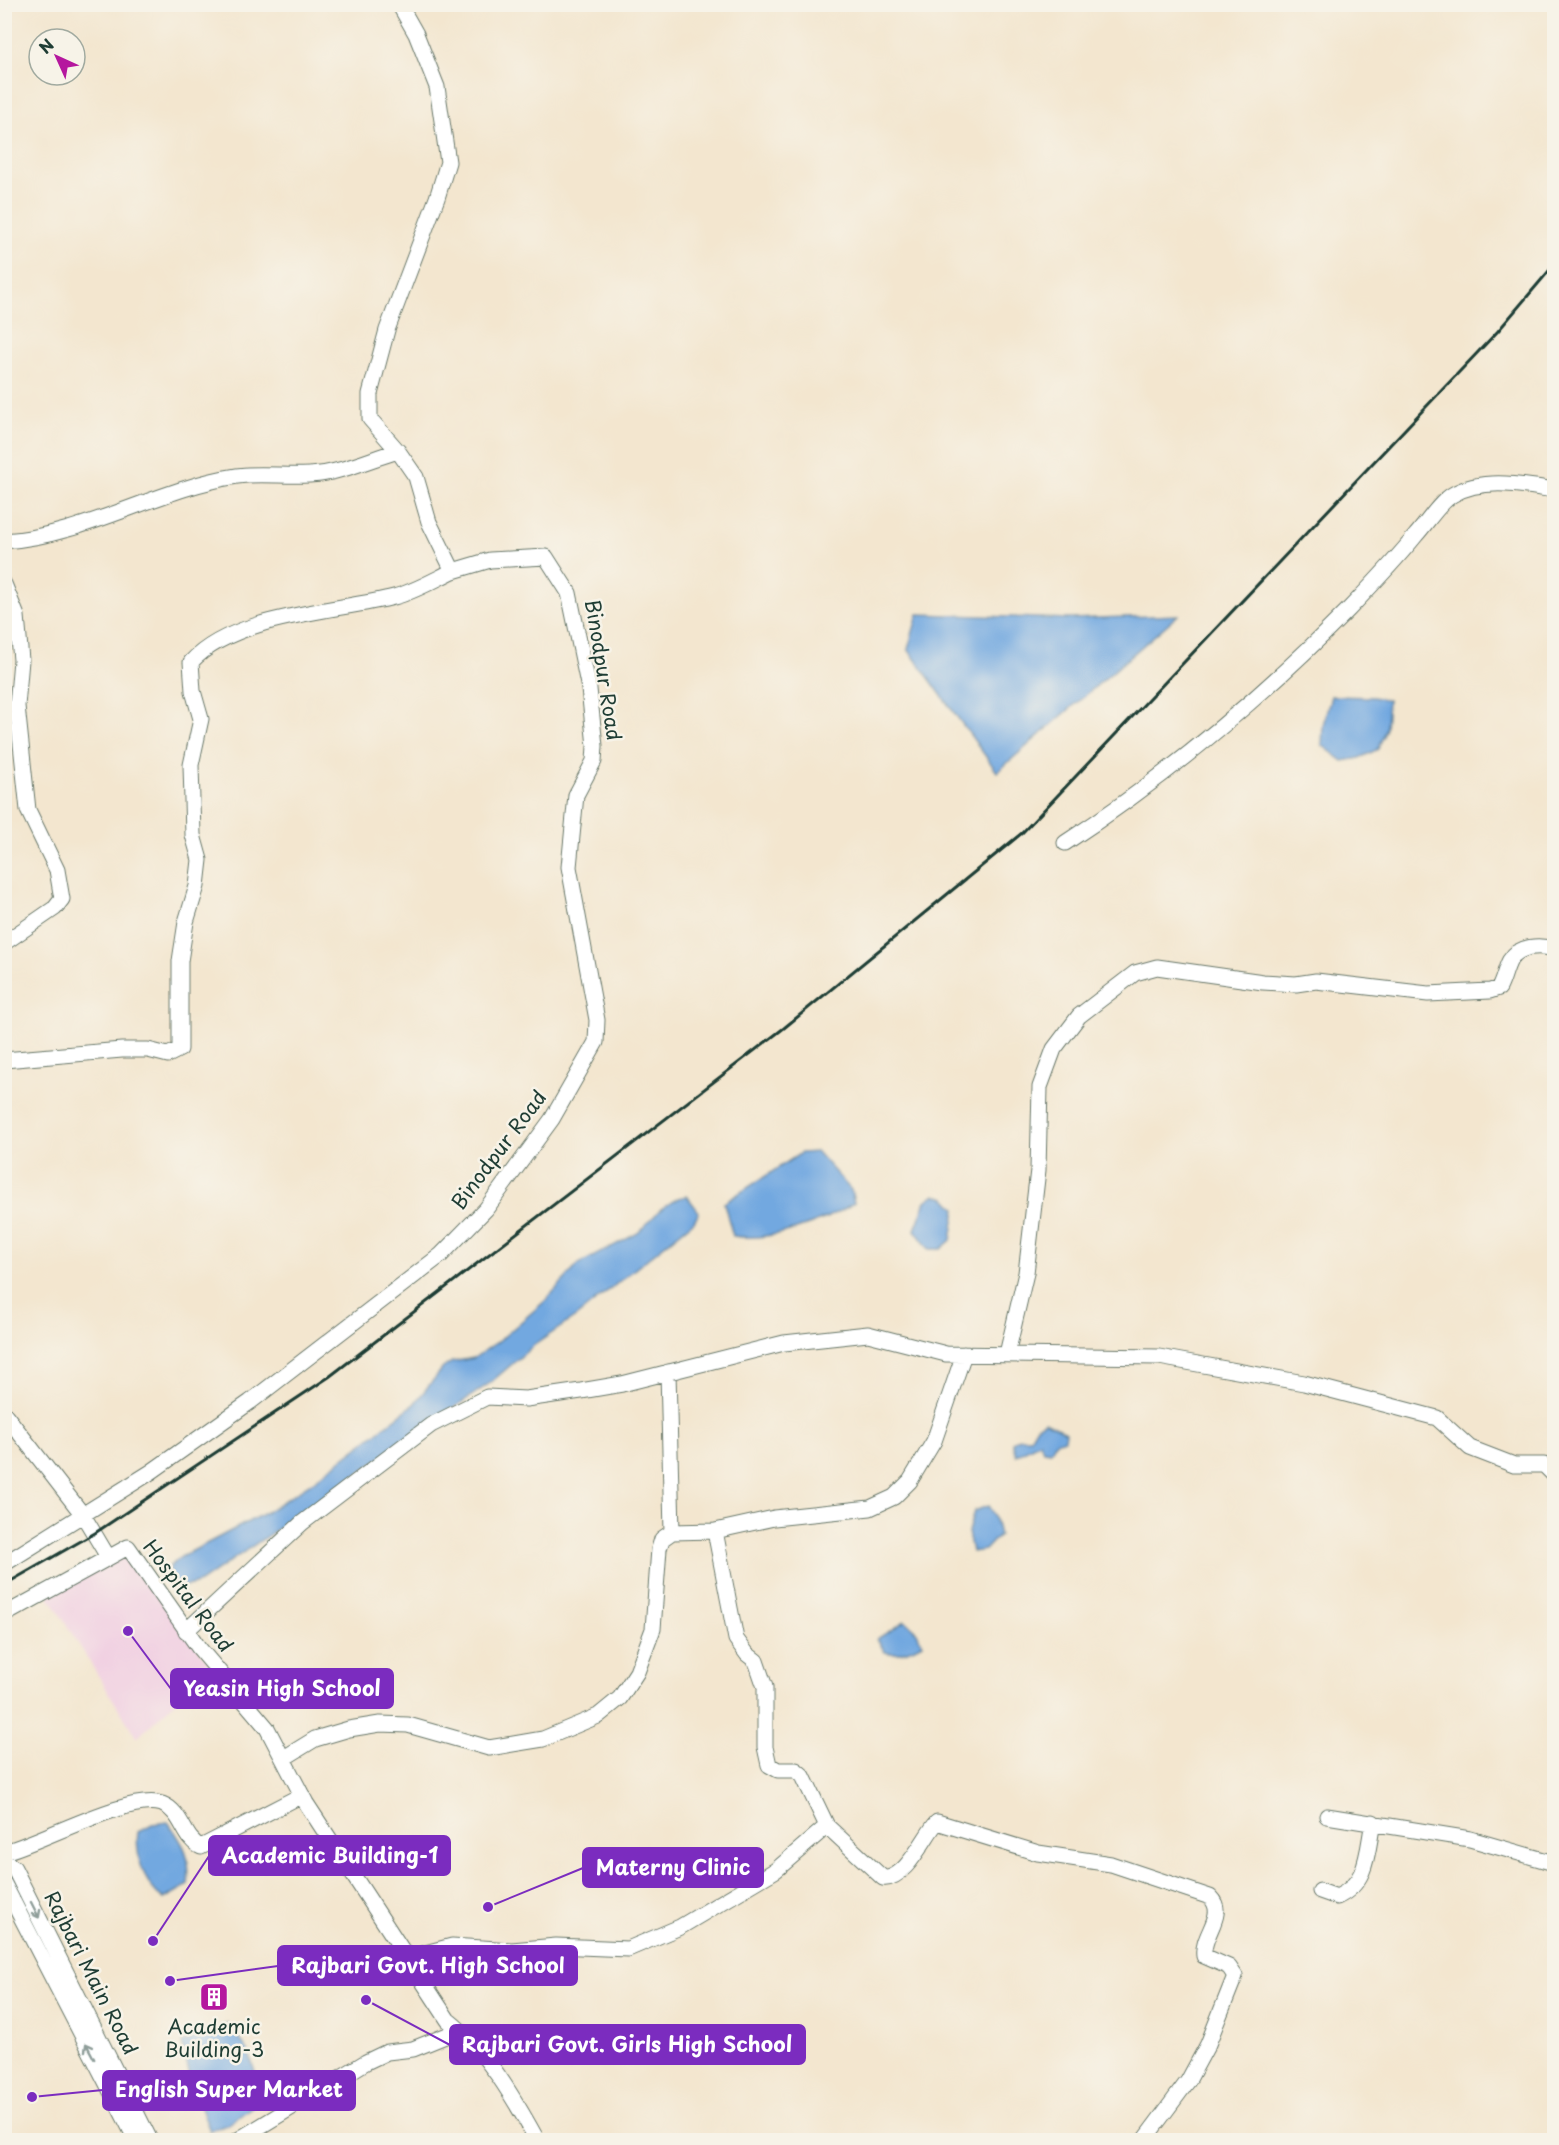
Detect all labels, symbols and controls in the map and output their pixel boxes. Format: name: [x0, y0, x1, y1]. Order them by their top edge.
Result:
north arrow: [27, 27, 87, 87]
text: N: [33, 33, 59, 59]
street label: Binodpur Road: [578, 597, 630, 743]
street label: Binodpur Road: [443, 1083, 553, 1215]
street label: Hospital Road: [136, 1533, 241, 1658]
callout: Yeasin High School: [171, 1669, 393, 1708]
text: Yeasin High School: [183, 1671, 381, 1703]
callout: Academic Building-1: [209, 1836, 450, 1875]
text: Academic Building-1: [221, 1838, 438, 1870]
callout: Materny Clinic: [583, 1848, 763, 1887]
text: Materny Clinic: [596, 1850, 750, 1882]
street label: Rajbari Main Road: [38, 1885, 146, 2060]
one-way arrow: [30, 1900, 42, 1918]
callout: Rajbari Govt. High School: [278, 1946, 577, 1985]
text: Rajbari Govt. High School: [291, 1948, 565, 1980]
building icon: Academic Building-3: [198, 1981, 230, 2013]
place label: Academic Building-3: [164, 2011, 264, 2064]
callout: Rajbari Govt. Girls High School: [450, 2025, 805, 2064]
text: Rajbari Govt. Girls High School: [462, 2027, 792, 2059]
one-way arrow: [84, 2042, 96, 2060]
callout: English Super Market: [103, 2071, 355, 2110]
text: English Super Market: [115, 2072, 343, 2104]

